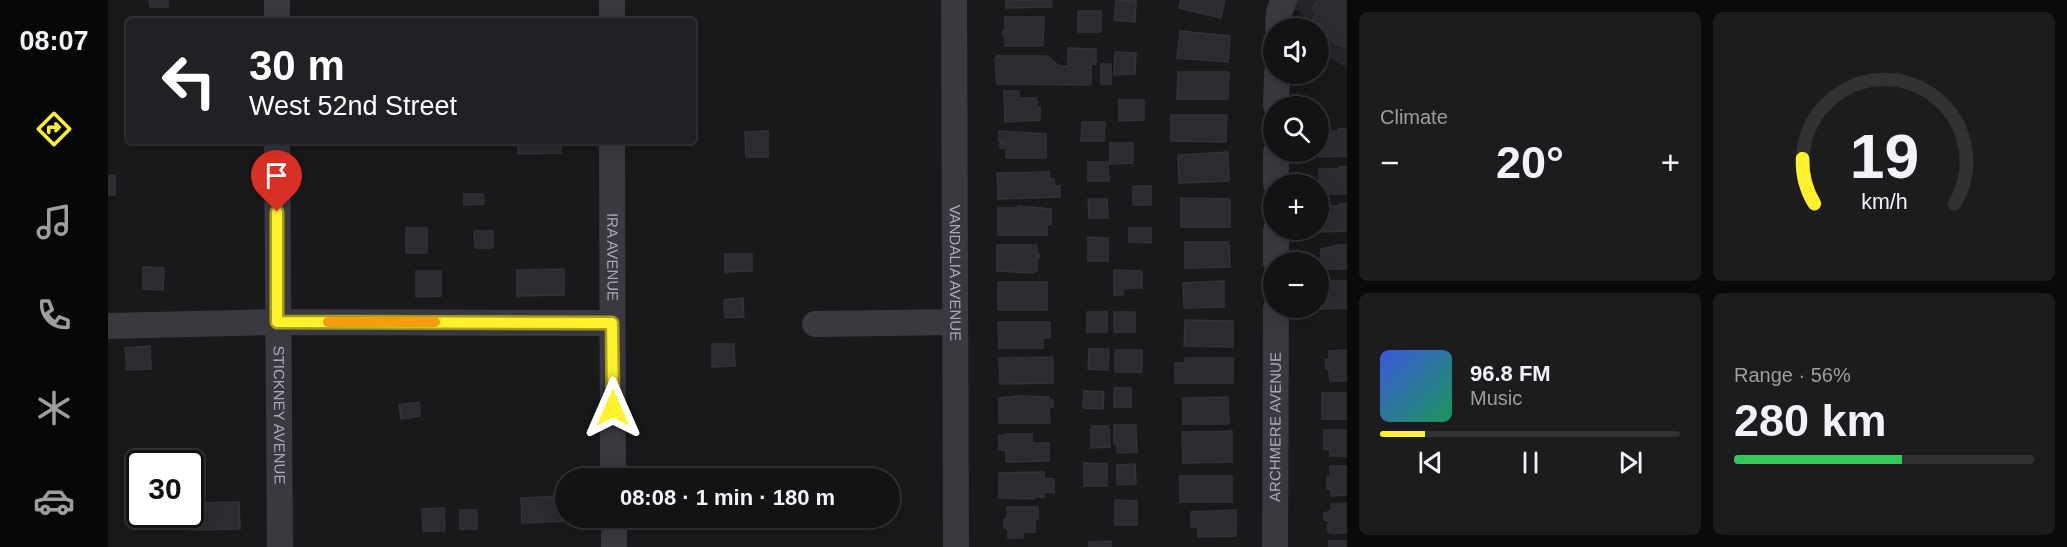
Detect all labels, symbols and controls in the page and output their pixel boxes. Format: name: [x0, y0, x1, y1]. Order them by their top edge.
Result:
map controls: [1263, 18, 1329, 318]
button: sound: [1263, 18, 1329, 84]
text: 08:07: [19, 26, 89, 56]
icon: left: [150, 42, 228, 120]
text: 30 m: [249, 42, 345, 89]
text: West 52nd Street: [249, 91, 457, 121]
button: search: [1263, 96, 1329, 162]
text: Climate: [1380, 106, 1448, 128]
icon: directions: [33, 108, 75, 150]
text: 19: [1849, 122, 1919, 191]
text: 20°: [1496, 137, 1564, 188]
text: −: [1380, 144, 1399, 181]
text: +: [1661, 144, 1680, 181]
pin: [251, 150, 302, 212]
icon: arrive: [260, 159, 293, 192]
button: +: [1263, 174, 1329, 240]
text: km/h: [1861, 190, 1907, 214]
icon: music: [33, 201, 75, 243]
street label: VANDALIA AVENUE: [947, 205, 964, 341]
street label: IRA AVENUE: [604, 213, 621, 301]
button: −: [1263, 252, 1329, 318]
icon: phone: [33, 294, 75, 336]
street label: STICKNEY AVENUE: [271, 346, 289, 484]
street label: ARCHMERE AVENUE: [1266, 352, 1284, 502]
text: 96.8 FM: [1470, 361, 1551, 386]
text: Range · 56%: [1734, 364, 1851, 386]
position arrow: [581, 376, 645, 440]
icon: climate: [33, 387, 75, 429]
text: Music: [1470, 387, 1522, 409]
text: 280 km: [1734, 395, 1887, 446]
icon: previous: [1414, 446, 1447, 479]
icon: pause: [1514, 446, 1547, 479]
icon: next: [1614, 446, 1647, 479]
speed limit sign: 30: [126, 450, 204, 528]
icon: car: [33, 480, 75, 522]
text: 08:08 · 1 min · 180 m: [620, 485, 835, 510]

